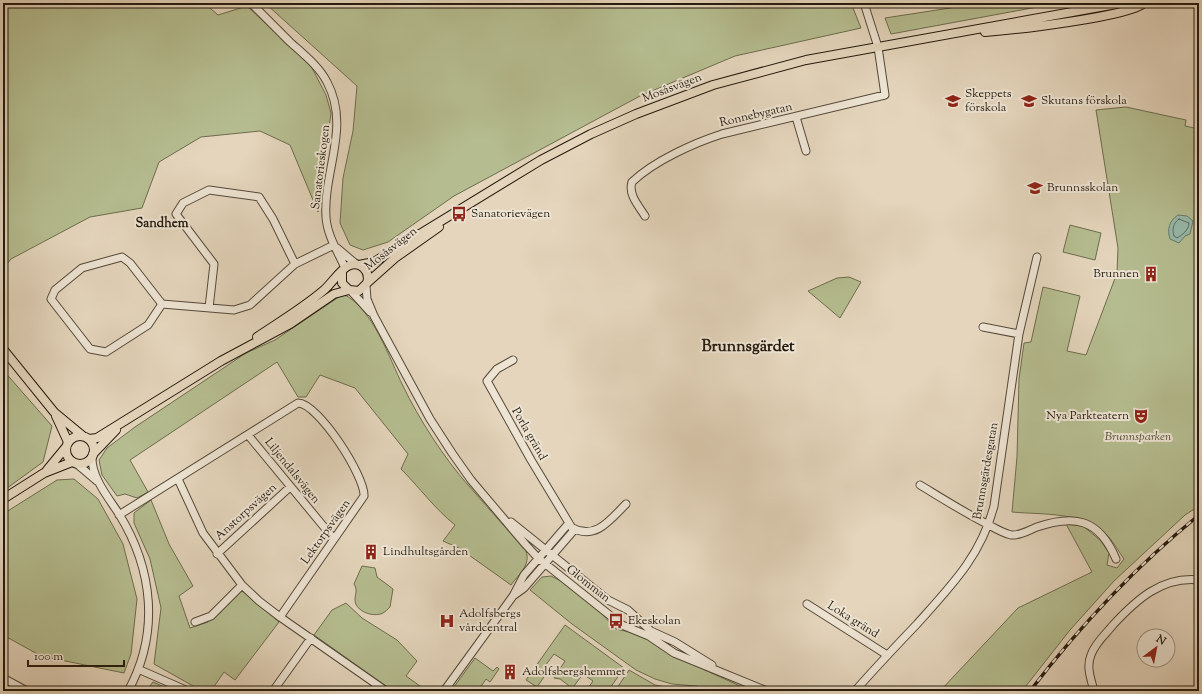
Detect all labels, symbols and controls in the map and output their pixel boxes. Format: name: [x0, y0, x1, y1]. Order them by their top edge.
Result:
street label: Mosåsvägen: [640, 68, 704, 108]
place label: Skeppets förskola: [965, 85, 1012, 117]
school or university icon: Skeppets förskola: [944, 92, 962, 110]
school or university icon: Skutans förskola: [1020, 92, 1038, 110]
place label: Skutans förskola: [1041, 92, 1127, 110]
street label: Ronnebygatan: [718, 98, 794, 132]
street label: Sanatorieskogen: [307, 124, 335, 210]
school or university icon: Brunnsskolan: [1026, 179, 1044, 197]
place label: Brunnsskolan: [1047, 179, 1118, 197]
bus stop icon: Sanatorievägen: [450, 205, 468, 223]
place label: Sanatorievägen: [471, 205, 550, 223]
district label: Sandhem: [136, 215, 189, 233]
street label: Mosåsvägen: [361, 223, 421, 275]
place label: Brunnen: [1093, 265, 1139, 283]
building icon: Brunnen: [1142, 265, 1160, 283]
district label: Brunnsgärdet: [701, 336, 795, 359]
street label: Porla gränd: [507, 404, 551, 464]
place label: Nya Parkteatern: [1046, 407, 1129, 425]
theatre icon: Nya Parkteatern: [1132, 407, 1150, 425]
street label: Brunnsgärdesgatan: [969, 421, 1003, 521]
park label: Brunnsparken: [1105, 428, 1172, 446]
street label: Liljendalsvägen: [260, 434, 324, 508]
street label: Anstorpsvägen: [211, 479, 281, 545]
street label: Lektorpsvägen: [297, 496, 355, 568]
building icon: Lindhultsgården: [362, 543, 380, 561]
place label: Lindhultsgården: [383, 543, 468, 561]
street label: Glomman: [562, 561, 614, 607]
street label: Loka gränd: [824, 597, 883, 643]
place label: Adolfsbergs vårdcentral: [459, 605, 521, 637]
hospital icon: Adolfsbergs vårdcentral: [438, 612, 456, 630]
bus stop icon: Ekeskolan: [607, 612, 625, 630]
place label: Ekeskolan: [628, 612, 681, 630]
north arrow: [1136, 628, 1176, 668]
text: N: [1152, 631, 1169, 650]
scale bar: [28, 642, 124, 668]
text: 100 m: [34, 648, 63, 666]
building icon: Adolfsbergshemmet: [501, 663, 519, 681]
place label: Adolfsbergshemmet: [522, 663, 626, 681]

